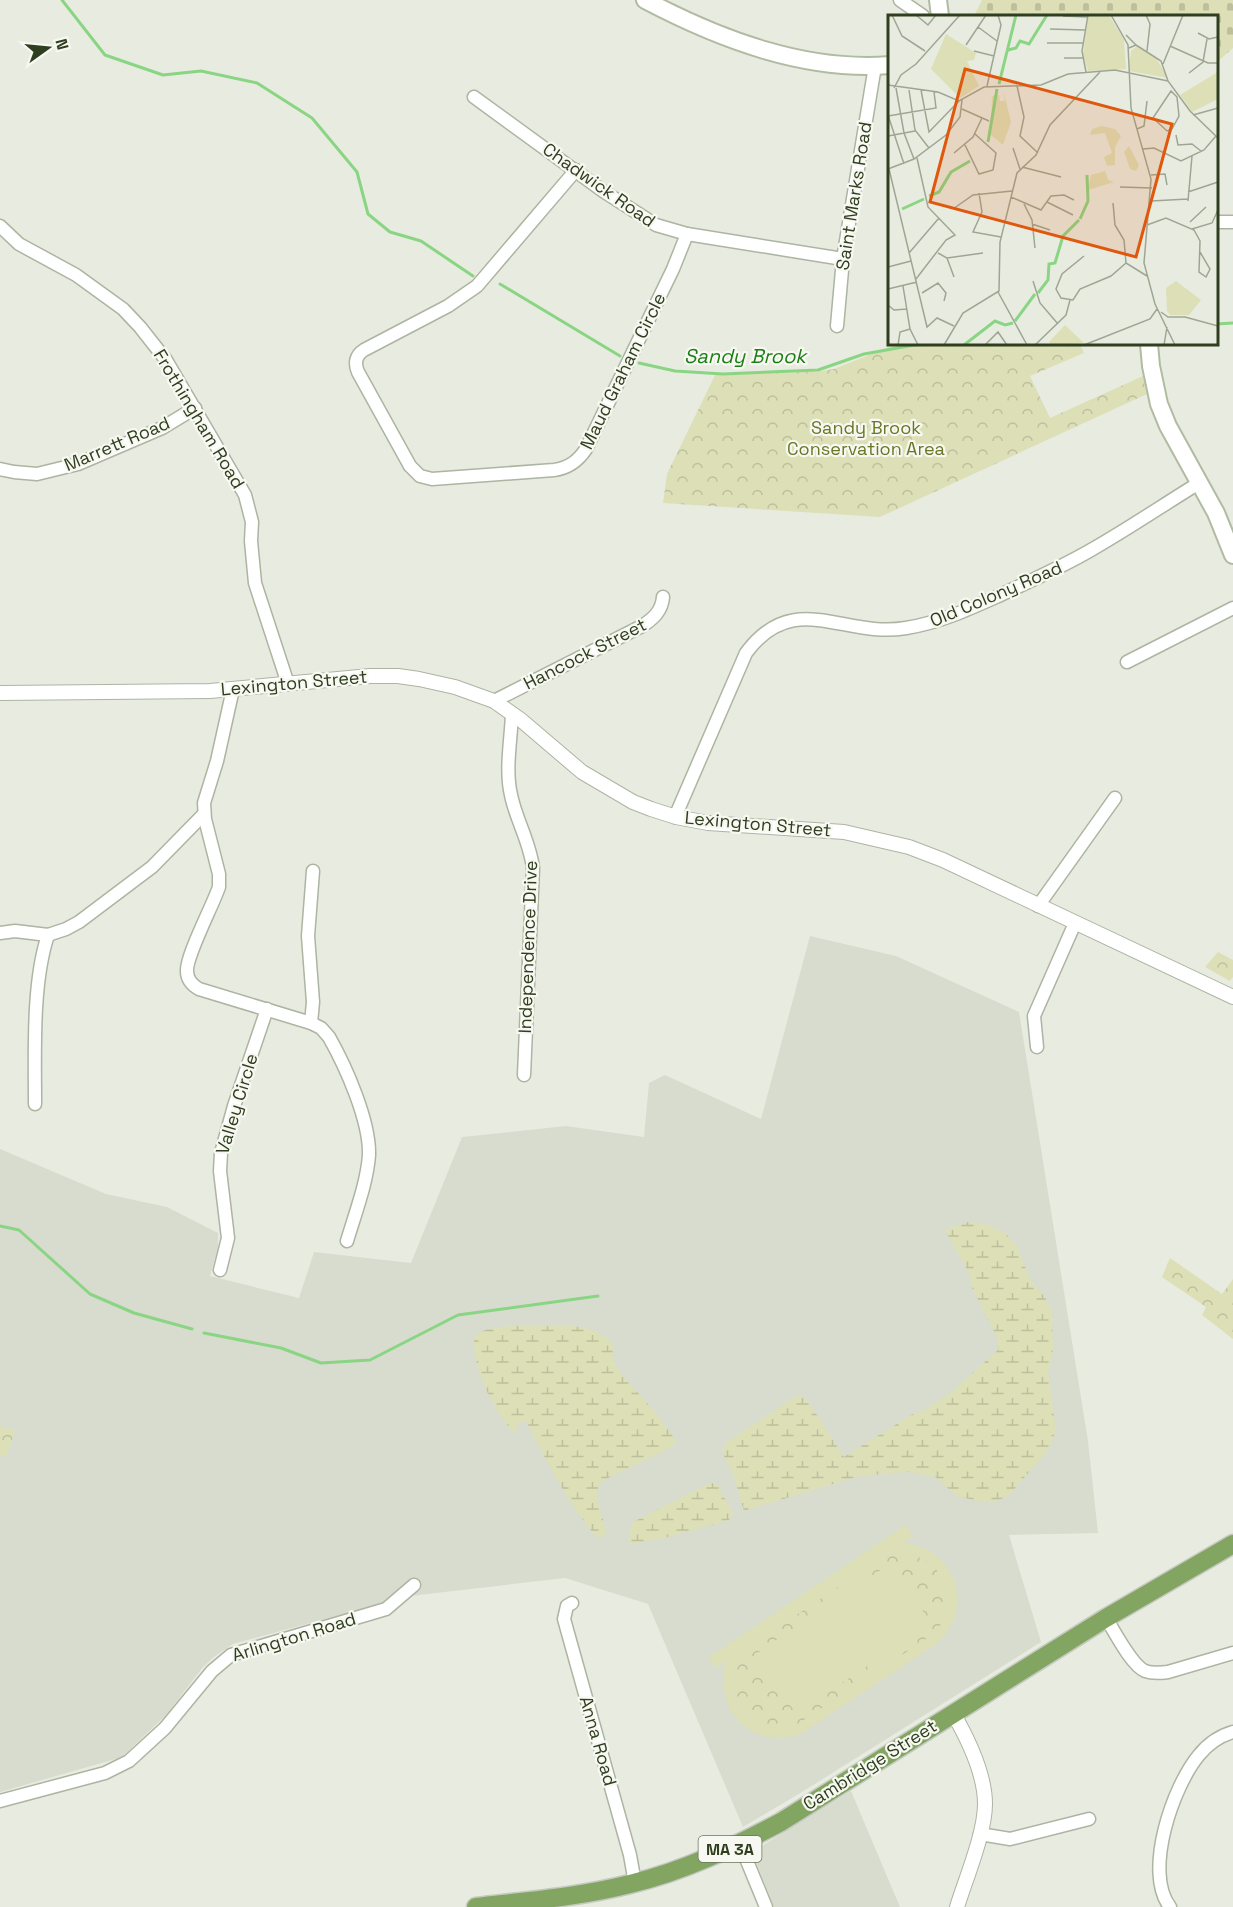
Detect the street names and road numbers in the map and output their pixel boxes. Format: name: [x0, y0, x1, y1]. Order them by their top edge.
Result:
street label: Saint Marks Road: [830, 120, 877, 272]
street label: Chadwick Road: [538, 137, 660, 232]
street label: Maud Graham Circle: [575, 289, 670, 453]
street label: Frothingham Road: [149, 345, 250, 493]
street label: Marrett Road: [60, 411, 173, 476]
street label: Old Colony Road: [926, 555, 1065, 632]
street label: Hancock Street: [519, 613, 650, 694]
street label: Lexington Street: [220, 665, 368, 700]
street label: Lexington Street: [684, 806, 832, 841]
street label: Independence Drive: [513, 860, 542, 1034]
street label: Valley Circle: [210, 1051, 263, 1157]
street label: Arlington Road: [229, 1607, 359, 1666]
street label: Anna Road: [575, 1693, 622, 1789]
street label: Cambridge Street: [799, 1714, 941, 1815]
road number: MA 3A: [698, 1836, 762, 1862]

